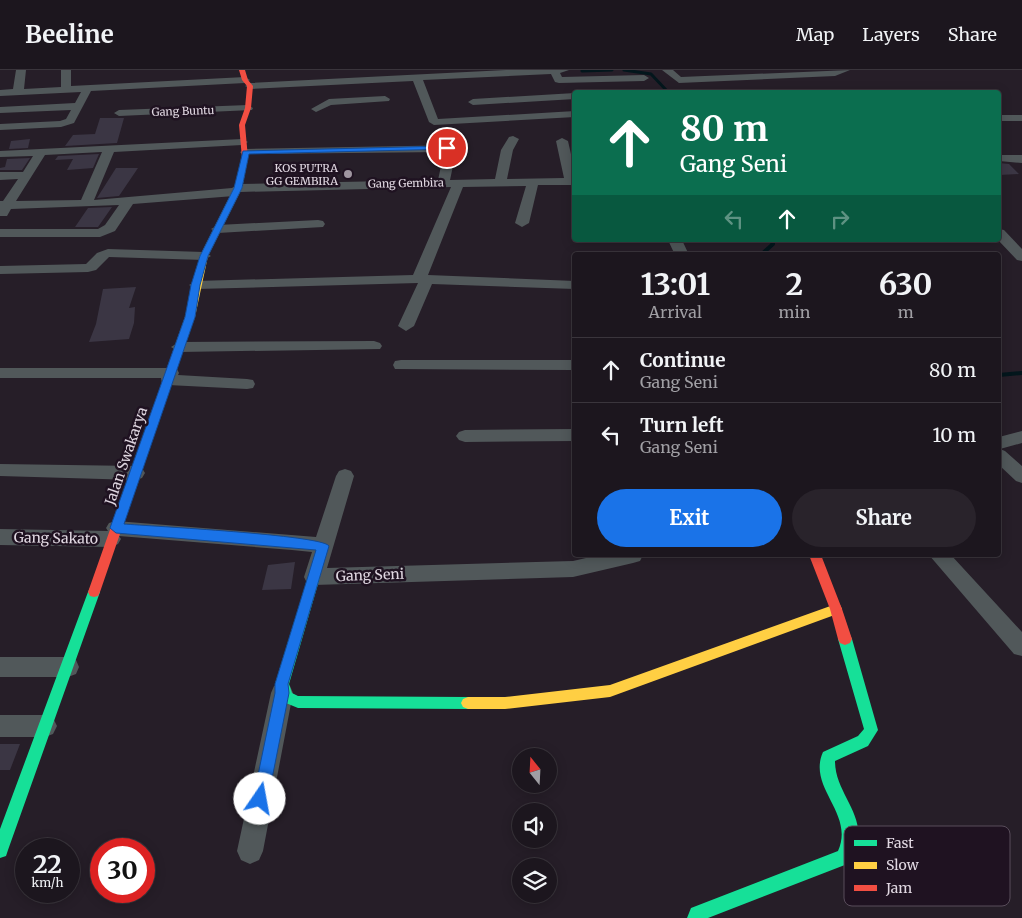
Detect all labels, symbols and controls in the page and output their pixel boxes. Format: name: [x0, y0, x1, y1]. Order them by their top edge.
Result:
text: Beeline: [25, 19, 114, 50]
text: Map: [796, 23, 834, 46]
text: Layers: [862, 23, 920, 46]
text: Share: [948, 23, 997, 46]
street label: Gang Buntu: [151, 103, 215, 119]
text: 80 m: [680, 107, 768, 151]
icon: ahead: [597, 110, 662, 175]
pin: [426, 127, 468, 169]
icon: arrive: [433, 134, 461, 162]
text: Gang Seni: [680, 150, 787, 178]
place label: KOS PUTRA GG GEMBIRA: [266, 161, 338, 188]
marker: KOS PUTRA GG GEMBIRA: [342, 168, 354, 180]
street label: Gang Gembira: [368, 175, 444, 191]
icon: left: [720, 205, 748, 233]
icon: ahead: [773, 205, 801, 233]
icon: right: [826, 205, 854, 233]
text: 13:01: [641, 265, 710, 303]
text: 2: [786, 265, 803, 303]
text: 630: [879, 265, 932, 303]
text: Arrival: [649, 302, 702, 322]
text: min: [779, 302, 810, 322]
text: m: [898, 302, 914, 322]
text: Continue: [640, 348, 726, 372]
icon: ahead: [597, 356, 625, 384]
text: 80 m: [929, 358, 976, 382]
text: Gang Seni: [640, 372, 718, 392]
street label: Jalan Swakarya: [100, 404, 151, 508]
text: Turn left: [640, 413, 724, 437]
icon: left: [597, 421, 625, 449]
text: 10 m: [933, 423, 976, 447]
text: Gang Seni: [640, 437, 718, 457]
button: Exit: [597, 489, 782, 547]
button: Share: [792, 489, 976, 547]
street label: Gang Sakato: [14, 528, 98, 548]
street label: Gang Seni: [336, 565, 405, 585]
north arrow: [512, 748, 558, 792]
map controls: [512, 748, 557, 903]
position arrow: [233, 772, 285, 824]
button: sound: [512, 803, 557, 848]
legend: [844, 826, 1010, 906]
text: Fast: [886, 834, 914, 852]
speed limit sign: 30: [90, 838, 155, 903]
text: 22: [33, 848, 62, 880]
text: Slow: [886, 856, 919, 874]
button: layers: [512, 858, 557, 903]
text: km/h: [32, 875, 63, 890]
text: Jam: [885, 879, 912, 897]

